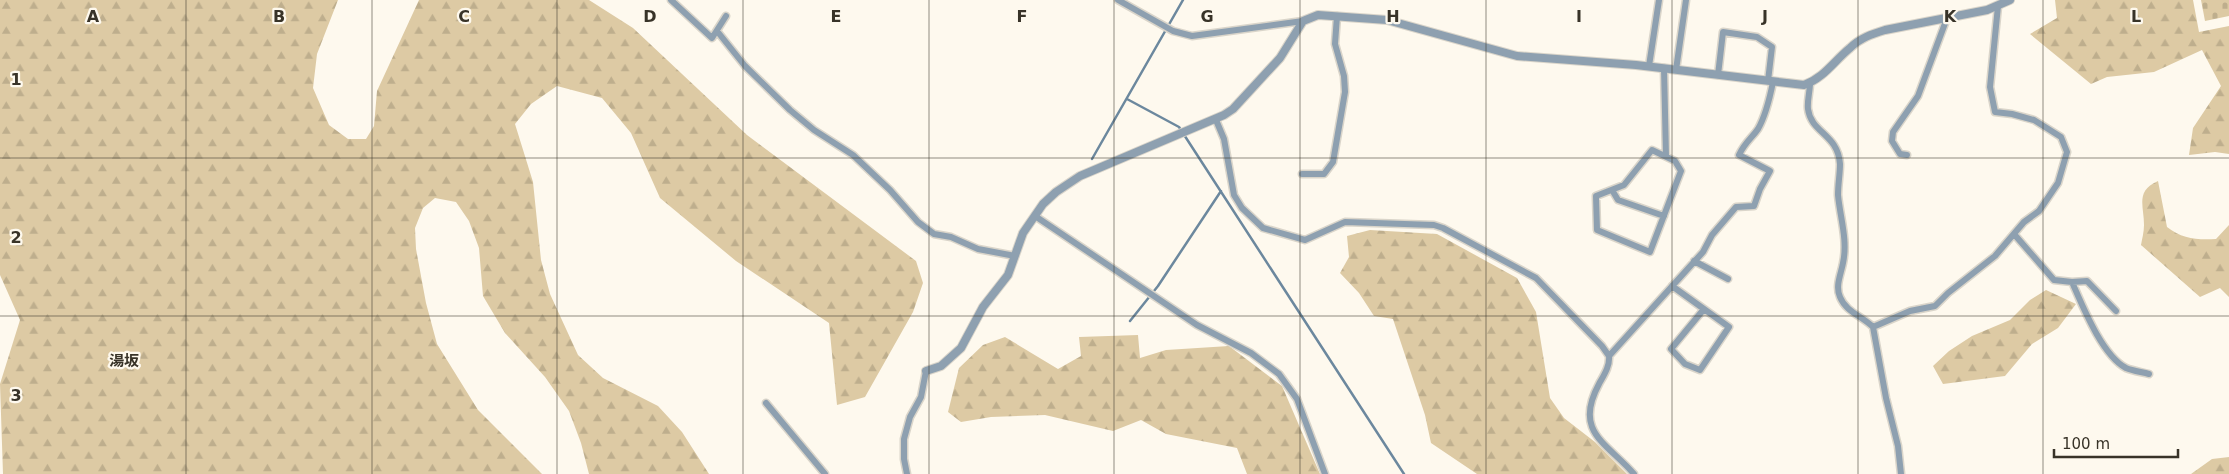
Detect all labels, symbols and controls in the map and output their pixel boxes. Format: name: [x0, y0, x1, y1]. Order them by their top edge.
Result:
text: A: [87, 7, 100, 26]
text: B: [273, 7, 285, 26]
text: C: [458, 7, 470, 26]
text: D: [643, 7, 657, 26]
text: E: [831, 7, 841, 26]
text: F: [1017, 7, 1027, 26]
text: G: [1200, 7, 1214, 26]
text: H: [1386, 7, 1400, 26]
text: I: [1576, 7, 1582, 26]
text: J: [1761, 7, 1768, 26]
text: K: [1944, 7, 1957, 26]
text: L: [2131, 7, 2141, 26]
text: 1: [10, 70, 22, 89]
text: 2: [10, 228, 22, 247]
district label: 湯坂: [109, 352, 139, 370]
text: 3: [10, 386, 22, 405]
scale bar: [2054, 426, 2178, 458]
text: 100 m: [2062, 435, 2110, 453]

